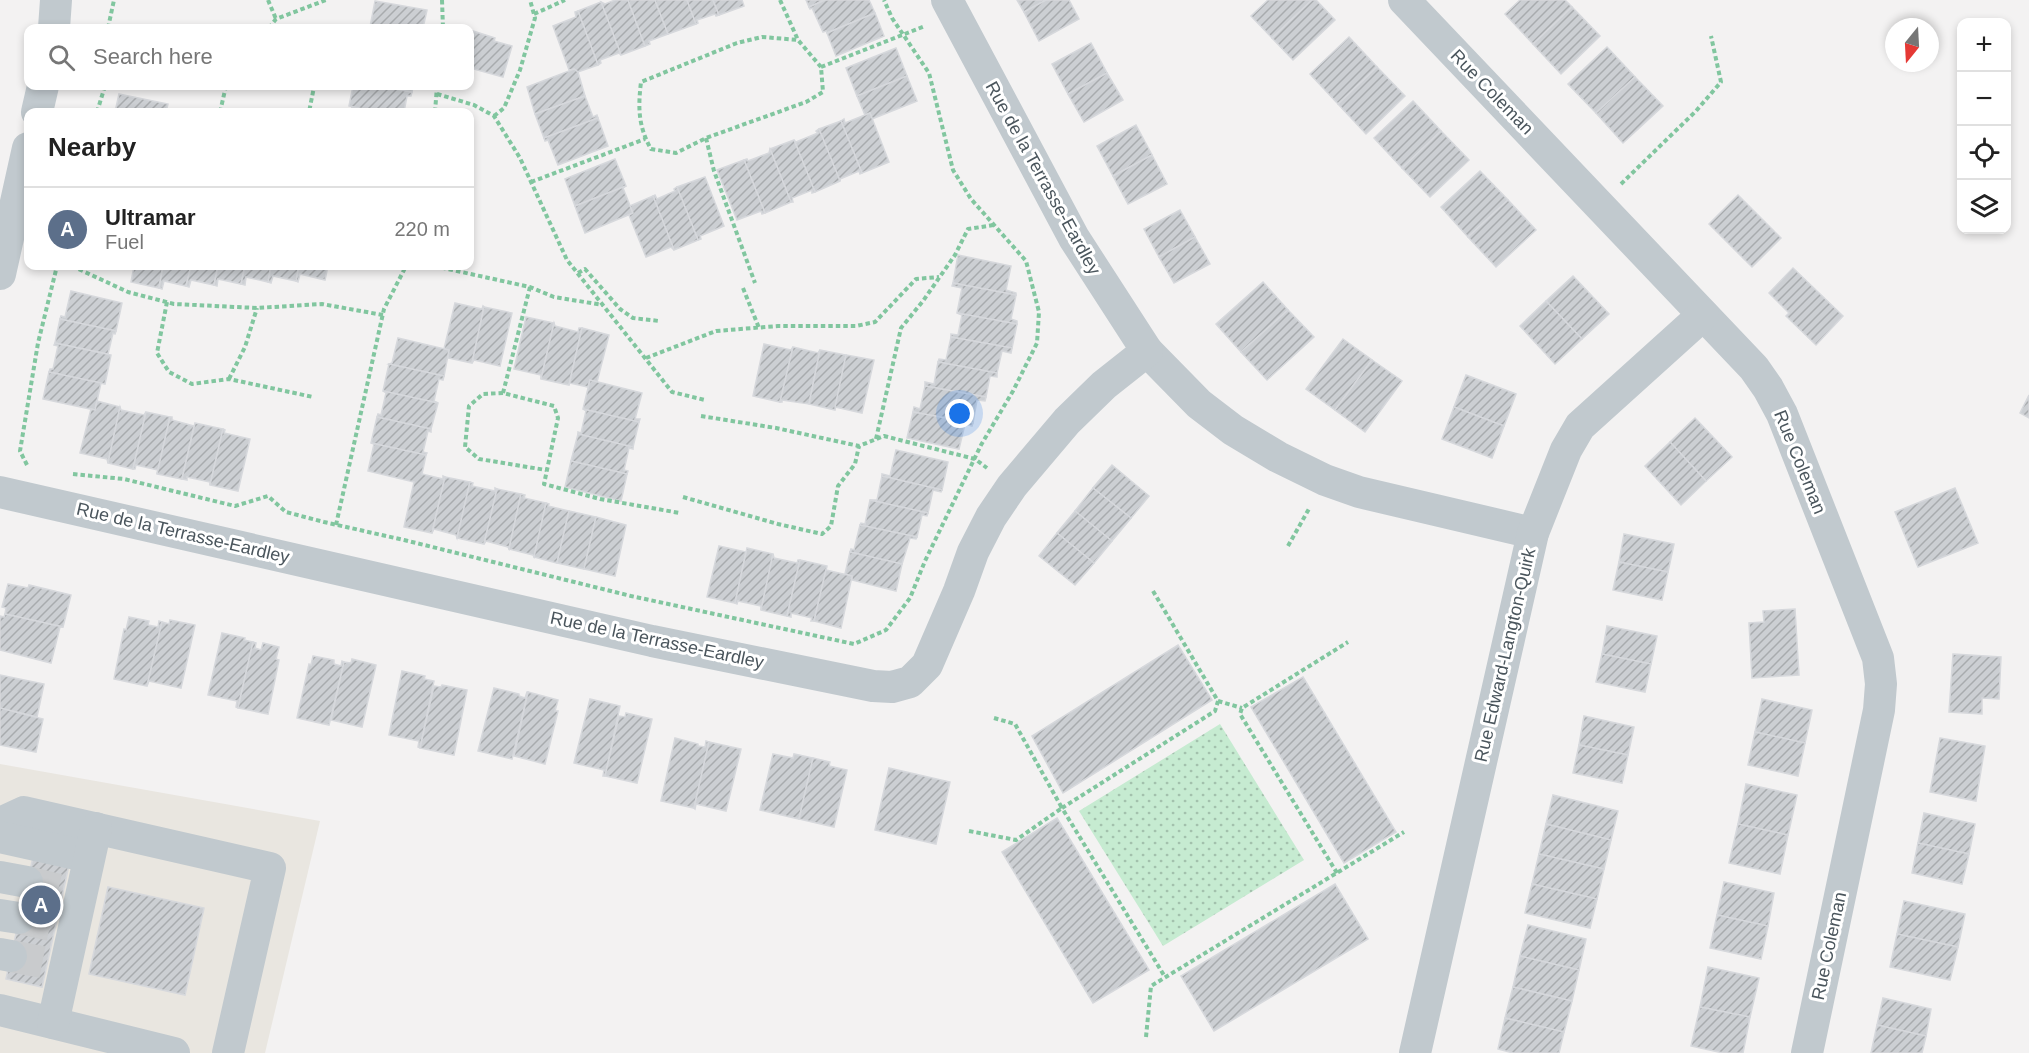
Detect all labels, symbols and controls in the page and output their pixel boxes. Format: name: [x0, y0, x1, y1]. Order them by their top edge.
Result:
north arrow: [1885, 18, 1939, 72]
map controls: [1957, 18, 2011, 234]
button: +: [1957, 18, 2011, 72]
search box: [24, 24, 474, 90]
icon: search: [45, 41, 78, 74]
text: Search here: [93, 44, 213, 69]
street label: Rue Coleman: [1447, 45, 1537, 139]
button: −: [1957, 72, 2011, 126]
street label: Rue de la Terrasse-Eardley: [981, 78, 1105, 278]
button: locate: [1957, 126, 2011, 180]
text: Nearby: [48, 132, 136, 162]
button: layers: [1957, 180, 2011, 234]
text: Ultramar: [105, 205, 195, 230]
text: A: [60, 218, 75, 240]
text: 220 m: [394, 218, 450, 240]
text: Fuel: [105, 231, 144, 253]
your location: [945, 399, 974, 428]
street label: Rue Coleman: [1770, 407, 1830, 517]
street label: Rue de la Terrasse-Eardley: [75, 499, 291, 567]
street label: Rue Edward-Langton-Quirk: [1471, 545, 1540, 764]
street label: Rue de la Terrasse-Eardley: [548, 608, 766, 672]
pin: A: [22, 882, 60, 928]
street label: Rue Coleman: [1808, 890, 1850, 1002]

